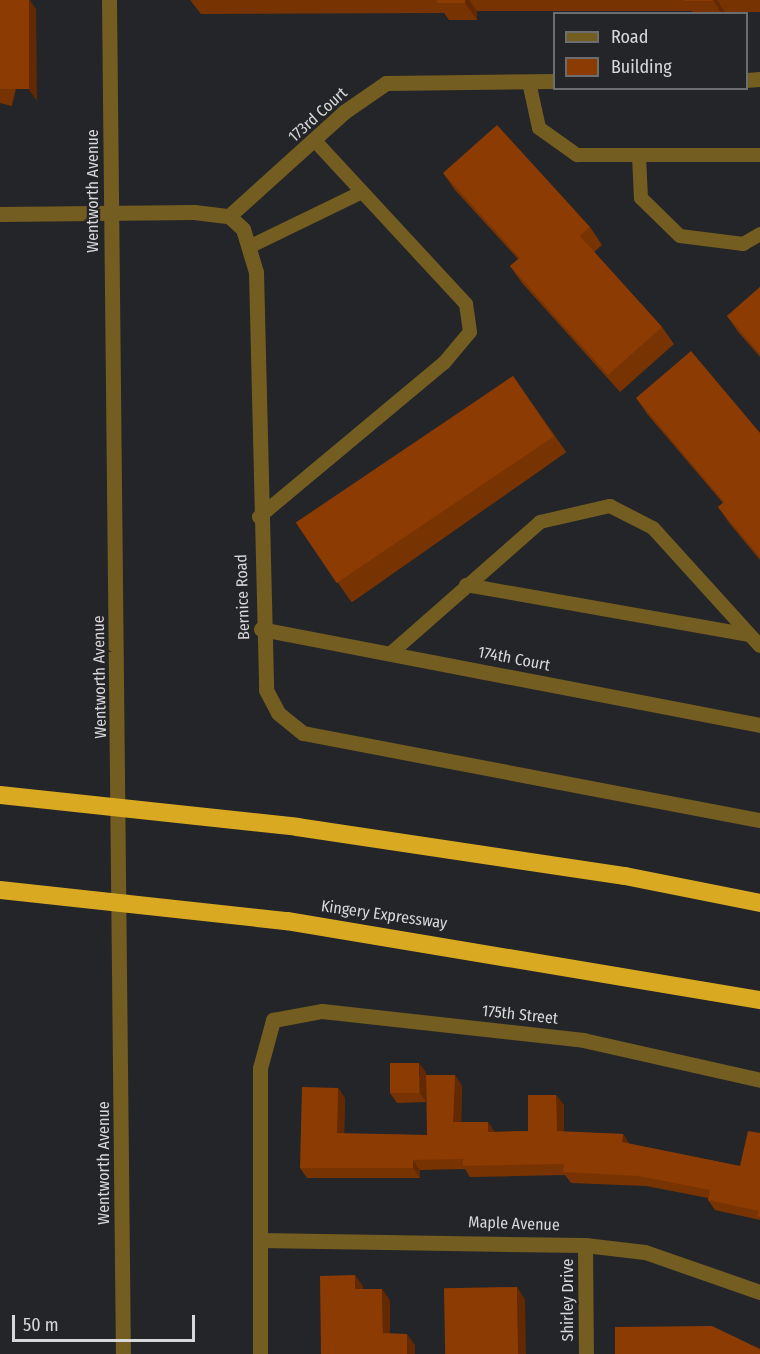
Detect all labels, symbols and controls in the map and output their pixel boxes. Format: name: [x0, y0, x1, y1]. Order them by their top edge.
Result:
legend: [553, 12, 748, 90]
text: Road: [611, 26, 648, 48]
text: Building: [611, 56, 672, 78]
street label: 173rd Court: [285, 84, 351, 146]
street label: Wentworth Avenue: [83, 129, 103, 253]
street label: Bernice Road: [232, 554, 254, 640]
street label: Wentworth Avenue: [89, 615, 111, 739]
street label: 174th Court: [476, 643, 552, 675]
street label: Kingery Expressway: [320, 897, 448, 933]
street label: 175th Street: [481, 1001, 559, 1029]
street label: Wentworth Avenue: [94, 1101, 114, 1225]
street label: Maple Avenue: [468, 1213, 560, 1235]
street label: Shirley Drive: [558, 1259, 578, 1341]
scale bar: [15, 1303, 198, 1341]
text: 50 m: [23, 1314, 59, 1336]

